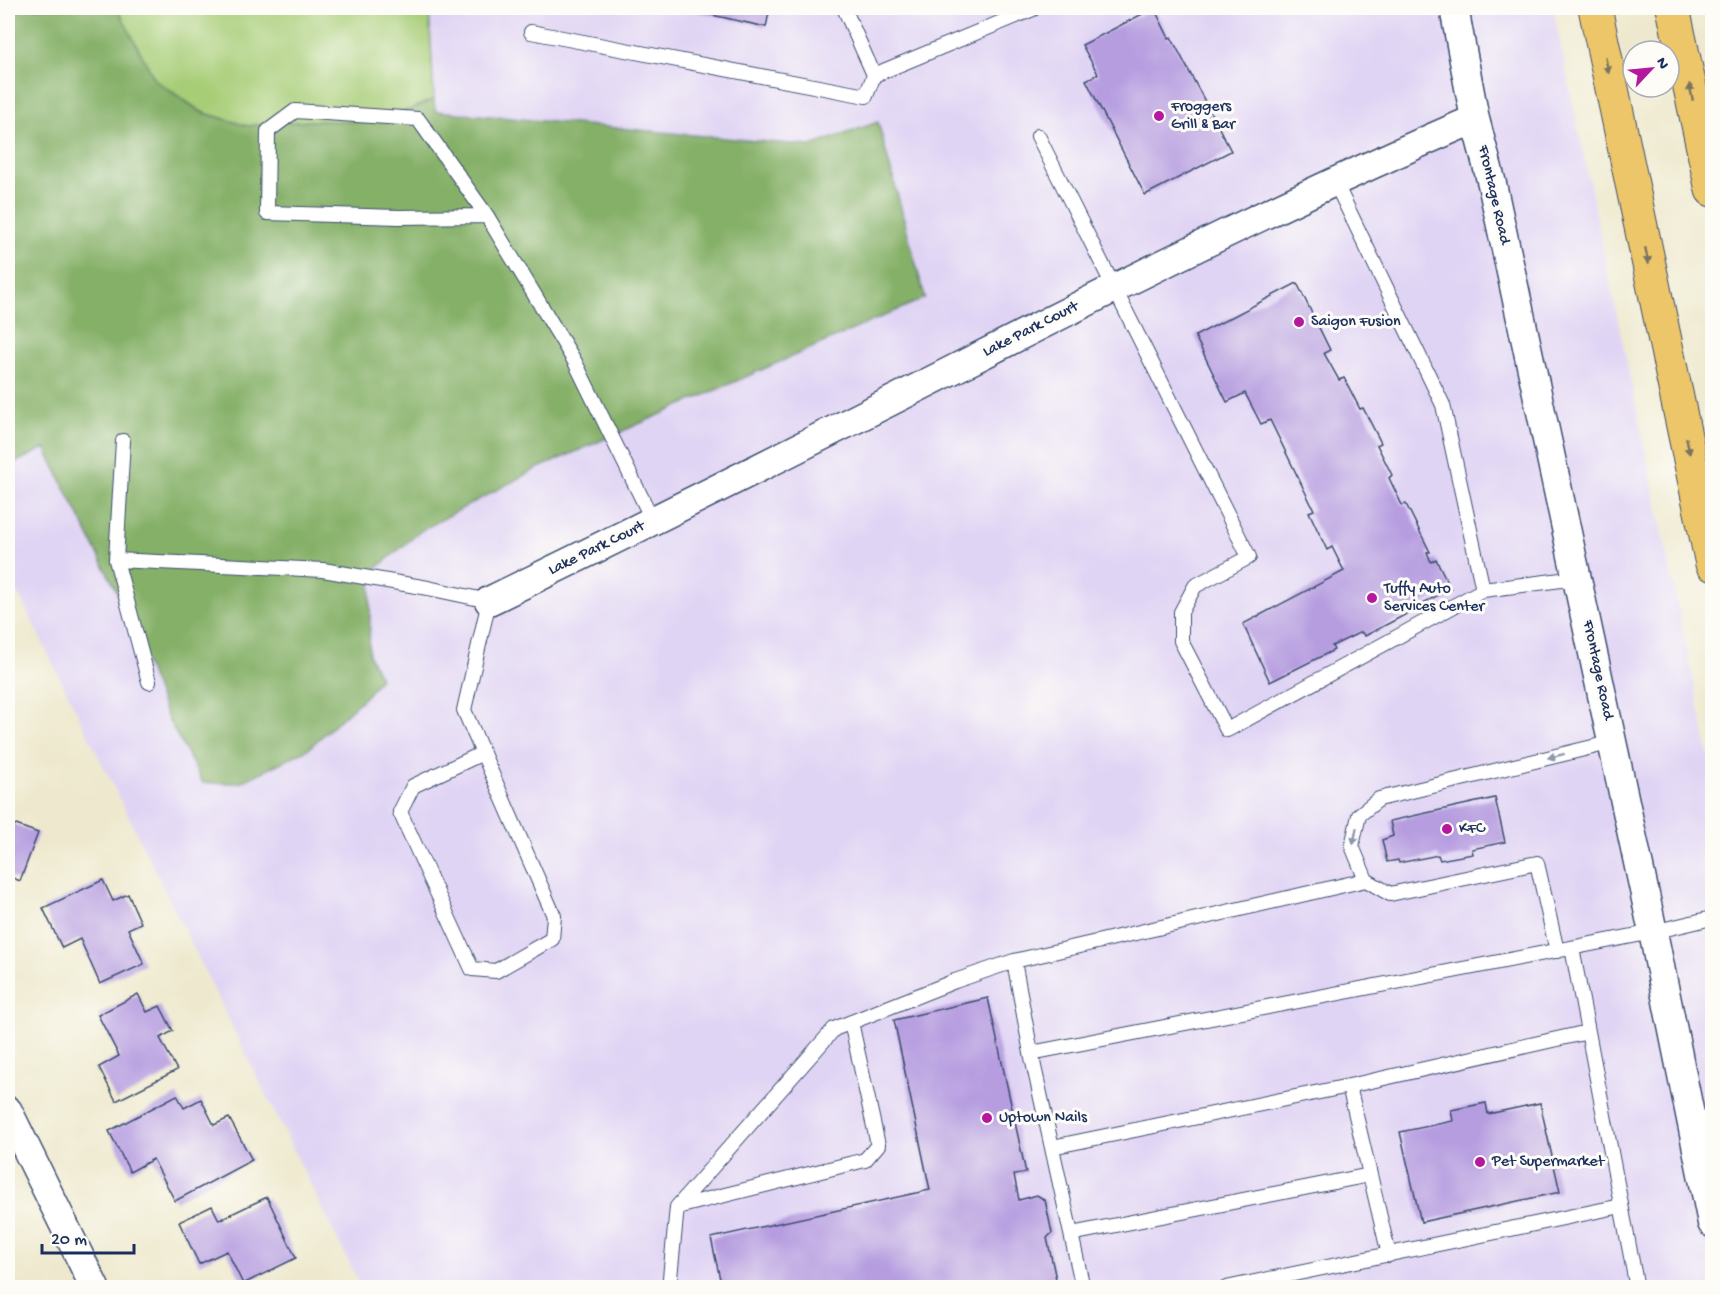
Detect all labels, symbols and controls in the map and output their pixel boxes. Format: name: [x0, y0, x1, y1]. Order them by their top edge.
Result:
north arrow: [1621, 39, 1681, 99]
one-way arrow: [1603, 55, 1612, 74]
text: N: [1651, 55, 1672, 73]
one-way arrow: [1686, 82, 1695, 101]
place label: Froggers Grill & Bar: [1170, 98, 1236, 135]
marker: Froggers Grill & Bar: [1152, 109, 1166, 123]
street label: Frontage Road: [1472, 143, 1514, 248]
one-way arrow: [1643, 246, 1652, 265]
street label: Lake Park Court: [980, 297, 1083, 362]
place label: Saigon Fusion: [1311, 313, 1401, 332]
marker: Saigon Fusion: [1292, 315, 1306, 329]
one-way arrow: [1683, 437, 1693, 456]
street label: Lake Park Court: [546, 517, 650, 581]
place label: Tuffy Auto Services Center: [1383, 580, 1486, 617]
marker: Tuffy Auto Services Center: [1365, 591, 1379, 605]
street label: Frontage Road: [1577, 618, 1617, 723]
one-way arrow: [1547, 752, 1565, 762]
place label: KFC: [1459, 820, 1486, 839]
marker: KFC: [1440, 822, 1454, 836]
one-way arrow: [1350, 827, 1359, 846]
place label: Uptown Nails: [999, 1109, 1088, 1128]
marker: Uptown Nails: [980, 1111, 994, 1125]
place label: Pet Supermarket: [1491, 1153, 1605, 1172]
marker: Pet Supermarket: [1473, 1155, 1487, 1169]
scale bar: [42, 1217, 134, 1255]
text: 20 m: [51, 1230, 87, 1251]

